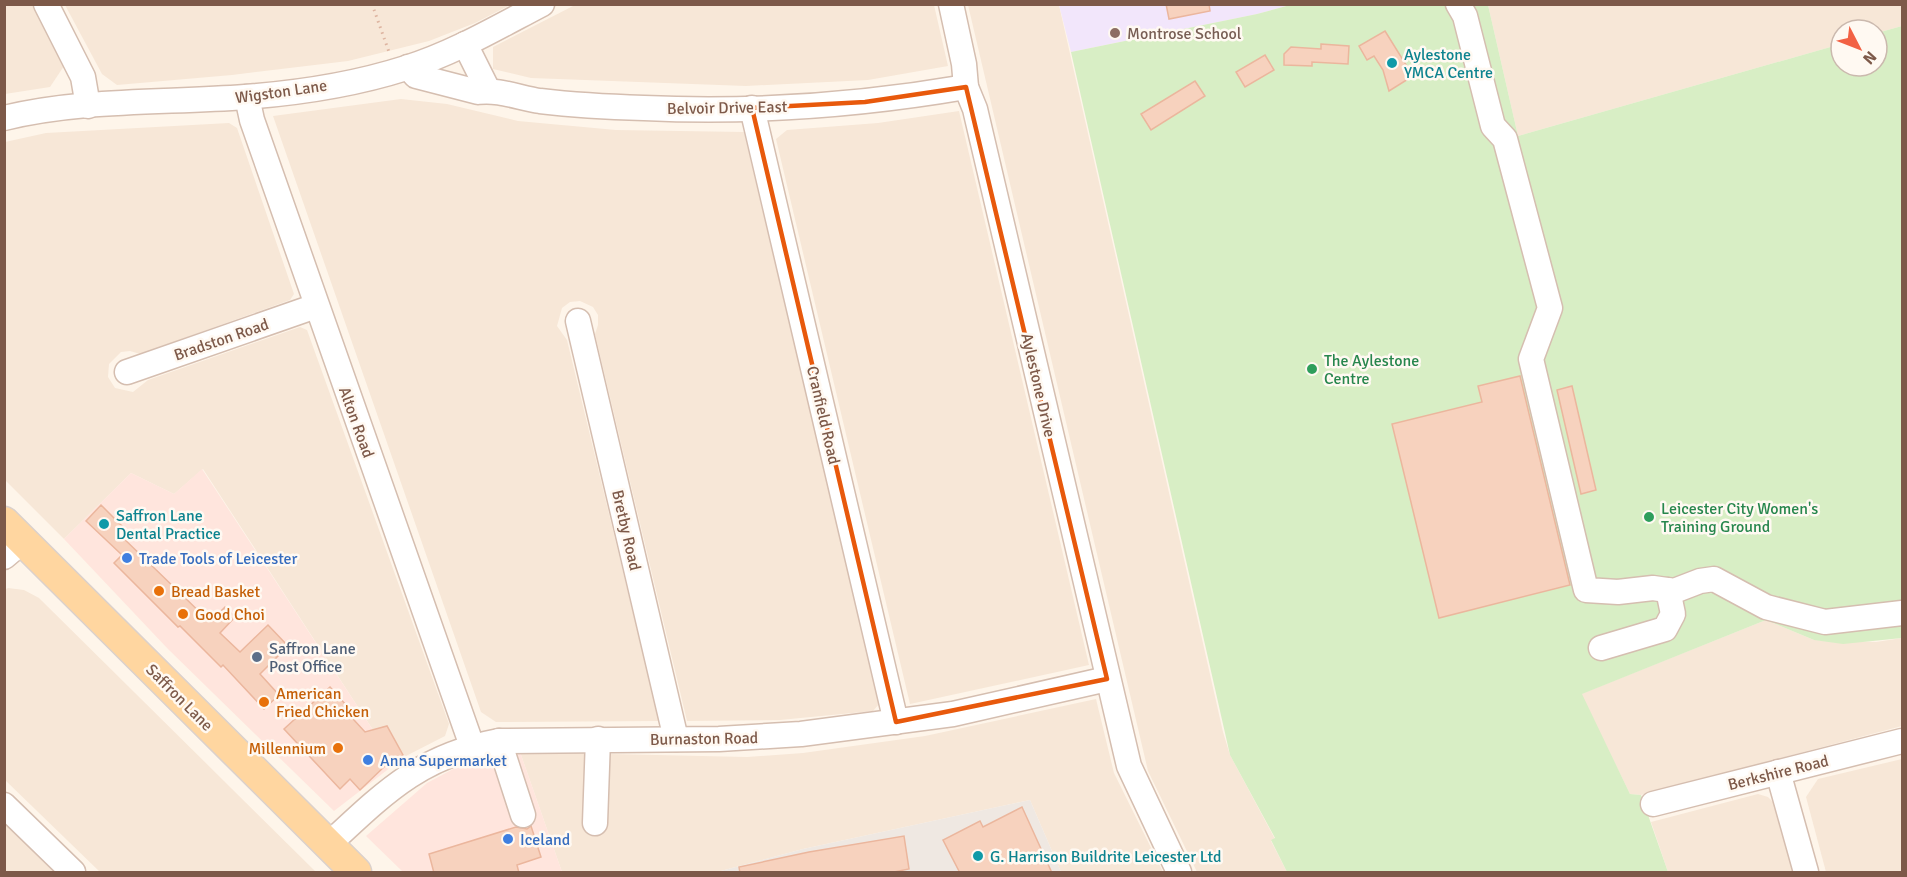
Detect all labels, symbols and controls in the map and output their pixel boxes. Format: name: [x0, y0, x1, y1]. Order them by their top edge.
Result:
north arrow: [1829, 18, 1889, 78]
place label: Montrose School: [1127, 24, 1242, 44]
marker: Montrose School: [1108, 26, 1122, 40]
place label: Aylestone YMCA Centre: [1404, 45, 1493, 83]
text: N: [1858, 47, 1881, 68]
marker: Aylestone YMCA Centre: [1385, 56, 1399, 70]
street label: Wigston Lane: [234, 76, 328, 108]
street label: Belvoir Drive East: [667, 97, 788, 119]
street label: Bradston Road: [171, 314, 271, 366]
street label: Aylestone Drive: [1016, 331, 1060, 439]
place label: The Aylestone Centre: [1324, 351, 1419, 389]
marker: The Aylestone Centre: [1305, 362, 1319, 376]
street label: Cranfield Road: [802, 364, 844, 466]
street label: Alton Road: [334, 384, 378, 461]
street label: Bretby Road: [607, 488, 645, 573]
place label: Leicester City Women's Training Ground: [1661, 499, 1818, 537]
place label: Saffron Lane Dental Practice: [116, 506, 221, 544]
marker: Leicester City Women's Training Ground: [1642, 510, 1656, 524]
marker: Saffron Lane Dental Practice: [97, 517, 111, 531]
place label: Trade Tools of Leicester: [139, 549, 298, 569]
marker: Trade Tools of Leicester: [120, 551, 134, 565]
place label: Bread Basket: [171, 582, 261, 602]
marker: Bread Basket: [152, 584, 166, 598]
place label: Good Choi: [195, 605, 265, 625]
marker: Good Choi: [176, 607, 190, 621]
place label: Saffron Lane Post Office: [269, 639, 356, 677]
marker: Saffron Lane Post Office: [250, 650, 264, 664]
street label: Saffron Lane: [142, 660, 217, 735]
place label: American Fried Chicken: [276, 684, 369, 722]
marker: American Fried Chicken: [257, 695, 271, 709]
street label: Burnaston Road: [650, 728, 758, 750]
place label: Millennium: [248, 739, 326, 759]
marker: Millennium: [331, 741, 345, 755]
place label: Anna Supermarket: [380, 751, 507, 771]
street label: Berkshire Road: [1726, 751, 1831, 795]
marker: Anna Supermarket: [361, 753, 375, 767]
place label: Iceland: [520, 830, 570, 850]
marker: Iceland: [501, 832, 515, 846]
place label: G. Harrison Buildrite Leicester Ltd: [990, 847, 1221, 867]
marker: G. Harrison Buildrite Leicester Ltd: [971, 849, 985, 863]

